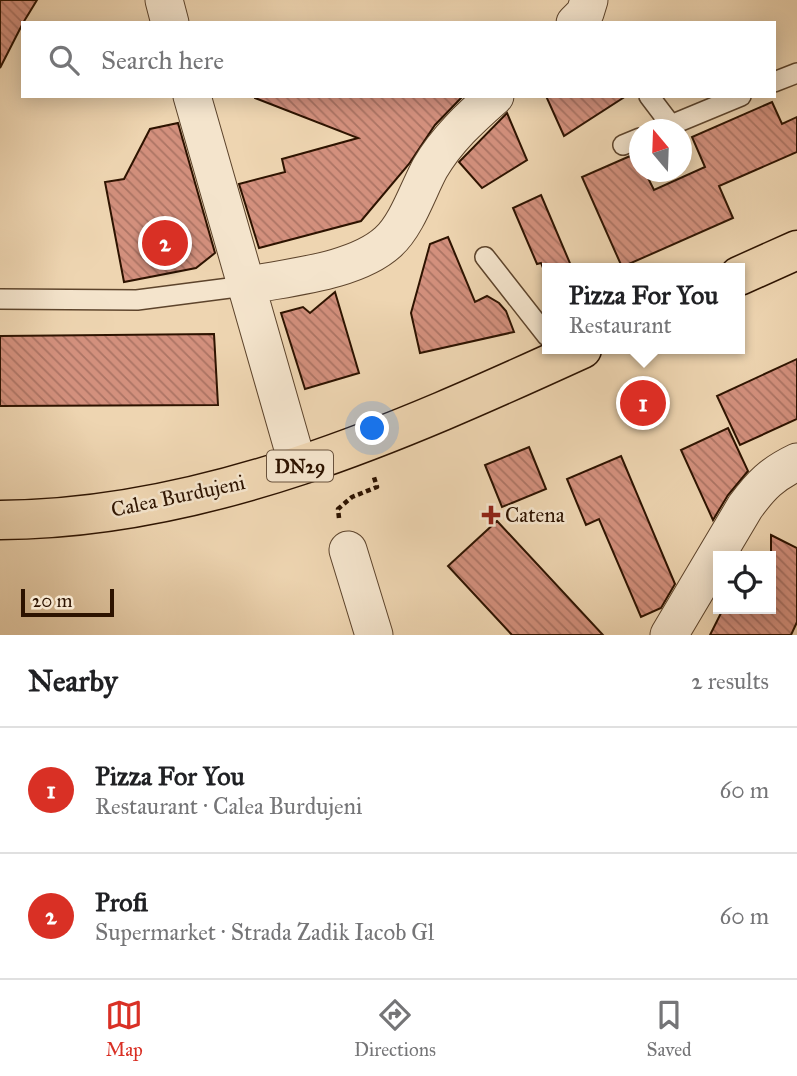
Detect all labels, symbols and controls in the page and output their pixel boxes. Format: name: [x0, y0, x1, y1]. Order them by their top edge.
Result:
search box: [21, 21, 776, 98]
icon: search: [45, 41, 83, 79]
text: Search here: [101, 44, 224, 76]
north arrow: [629, 119, 692, 182]
pin: 2: [142, 217, 188, 269]
popup: [542, 263, 745, 354]
text: Pizza For You: [569, 279, 718, 311]
text: Restaurant: [569, 311, 672, 339]
pin: 1: [620, 377, 666, 429]
your location: [355, 411, 389, 445]
road number: DN29: [267, 450, 333, 481]
street label: Calea Burdujeni: [109, 469, 248, 523]
place label: Catena: [505, 502, 565, 528]
marker: Catena: [483, 507, 499, 523]
map controls: [713, 551, 776, 614]
button: locate: [713, 551, 776, 614]
scale bar: [21, 586, 114, 618]
text: 20 m: [32, 589, 73, 612]
text: Nearby: [28, 663, 118, 699]
text: 2 results: [691, 667, 769, 695]
text: Pizza For You: [95, 760, 245, 792]
text: 1: [46, 776, 56, 804]
text: 60 m: [720, 776, 769, 804]
text: Restaurant · Calea Burdujeni: [95, 792, 362, 820]
text: Profi: [95, 886, 148, 918]
text: 2: [45, 902, 57, 930]
text: 60 m: [720, 902, 769, 930]
text: Supermarket · Strada Zadik Iacob Gl: [95, 918, 434, 946]
tab: Map: [105, 996, 143, 1061]
tab: Directions: [354, 996, 436, 1061]
tab: Saved: [647, 996, 692, 1061]

